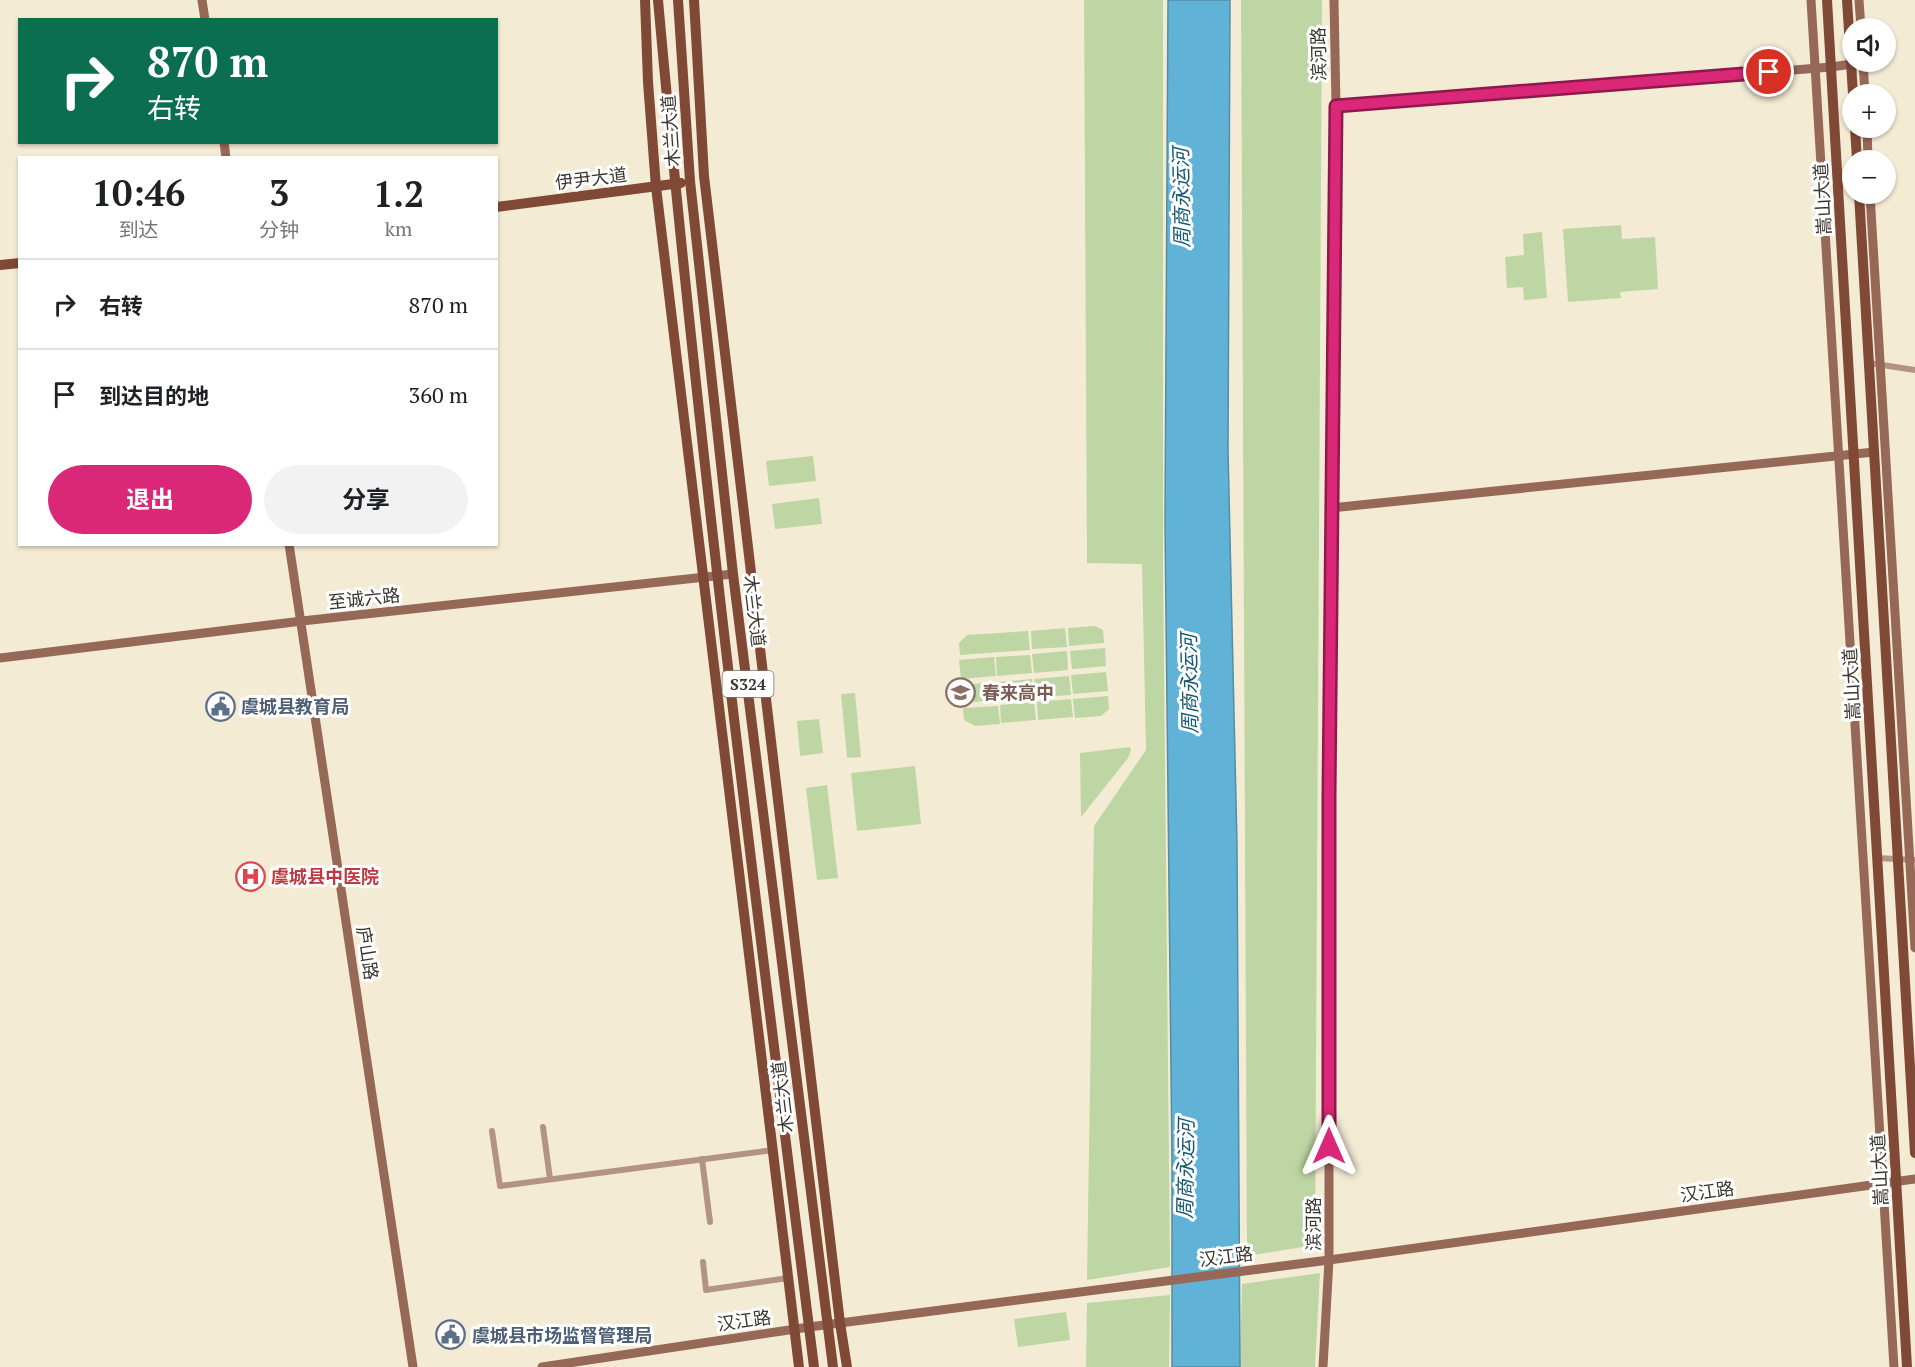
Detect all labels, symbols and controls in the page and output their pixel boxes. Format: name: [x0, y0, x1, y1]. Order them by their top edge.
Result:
map controls: [1842, 18, 1896, 204]
button: sound: [1842, 18, 1896, 72]
street label: 滨河路: [1306, 27, 1330, 81]
text: 870 m: [147, 33, 268, 89]
icon: right: [48, 42, 126, 120]
pin: [1743, 46, 1794, 97]
icon: arrive: [1752, 55, 1785, 88]
button: +: [1842, 84, 1896, 138]
text: 右转: [147, 90, 201, 126]
street label: 木兰大道: [656, 94, 684, 168]
water label: 周商永运河: [1167, 144, 1195, 248]
button: −: [1842, 150, 1896, 204]
street label: 伊尹大道: [554, 162, 628, 194]
street label: 嵩山大道: [1808, 162, 1836, 236]
text: 10:46: [92, 169, 185, 216]
text: 3: [269, 169, 289, 216]
text: 1.2: [373, 170, 424, 217]
text: km: [385, 215, 412, 242]
text: 到达: [119, 216, 159, 243]
text: 分钟: [259, 216, 299, 243]
icon: right: [48, 288, 81, 321]
text: 870 m: [408, 290, 468, 319]
text: 右转: [99, 291, 143, 320]
icon: arrive: [48, 378, 81, 411]
text: 360 m: [408, 380, 468, 409]
text: 到达目的地: [99, 381, 209, 410]
button: 退出: [48, 465, 252, 534]
button: 分享: [264, 465, 468, 534]
street label: 木兰大道: [739, 574, 771, 648]
street label: 至诚六路: [327, 582, 401, 614]
water label: 周商永运河: [1175, 630, 1203, 734]
street label: 嵩山大道: [1837, 647, 1865, 721]
road number: S324: [722, 671, 774, 697]
school or university icon: 春来高中: [945, 676, 977, 708]
place label: 春来高中: [982, 680, 1054, 704]
public building icon: 虞城县教育局: [204, 690, 236, 722]
place label: 虞城县教育局: [241, 694, 349, 718]
hospital icon: 虞城县中医院: [234, 860, 266, 892]
place label: 虞城县中医院: [271, 864, 379, 888]
street label: 庐山路: [352, 924, 384, 982]
street label: 木兰大道: [766, 1060, 798, 1134]
position arrow: [1297, 1114, 1361, 1178]
water label: 周商永运河: [1171, 1115, 1199, 1219]
street label: 嵩山大道: [1865, 1133, 1893, 1207]
street label: 汉江路: [1679, 1175, 1735, 1207]
street label: 滨河路: [1301, 1197, 1325, 1251]
street label: 汉江路: [1198, 1241, 1254, 1271]
street label: 汉江路: [716, 1304, 772, 1336]
public building icon: 虞城县市场监督管理局: [435, 1319, 467, 1351]
place label: 虞城县市场监督管理局: [472, 1323, 652, 1347]

